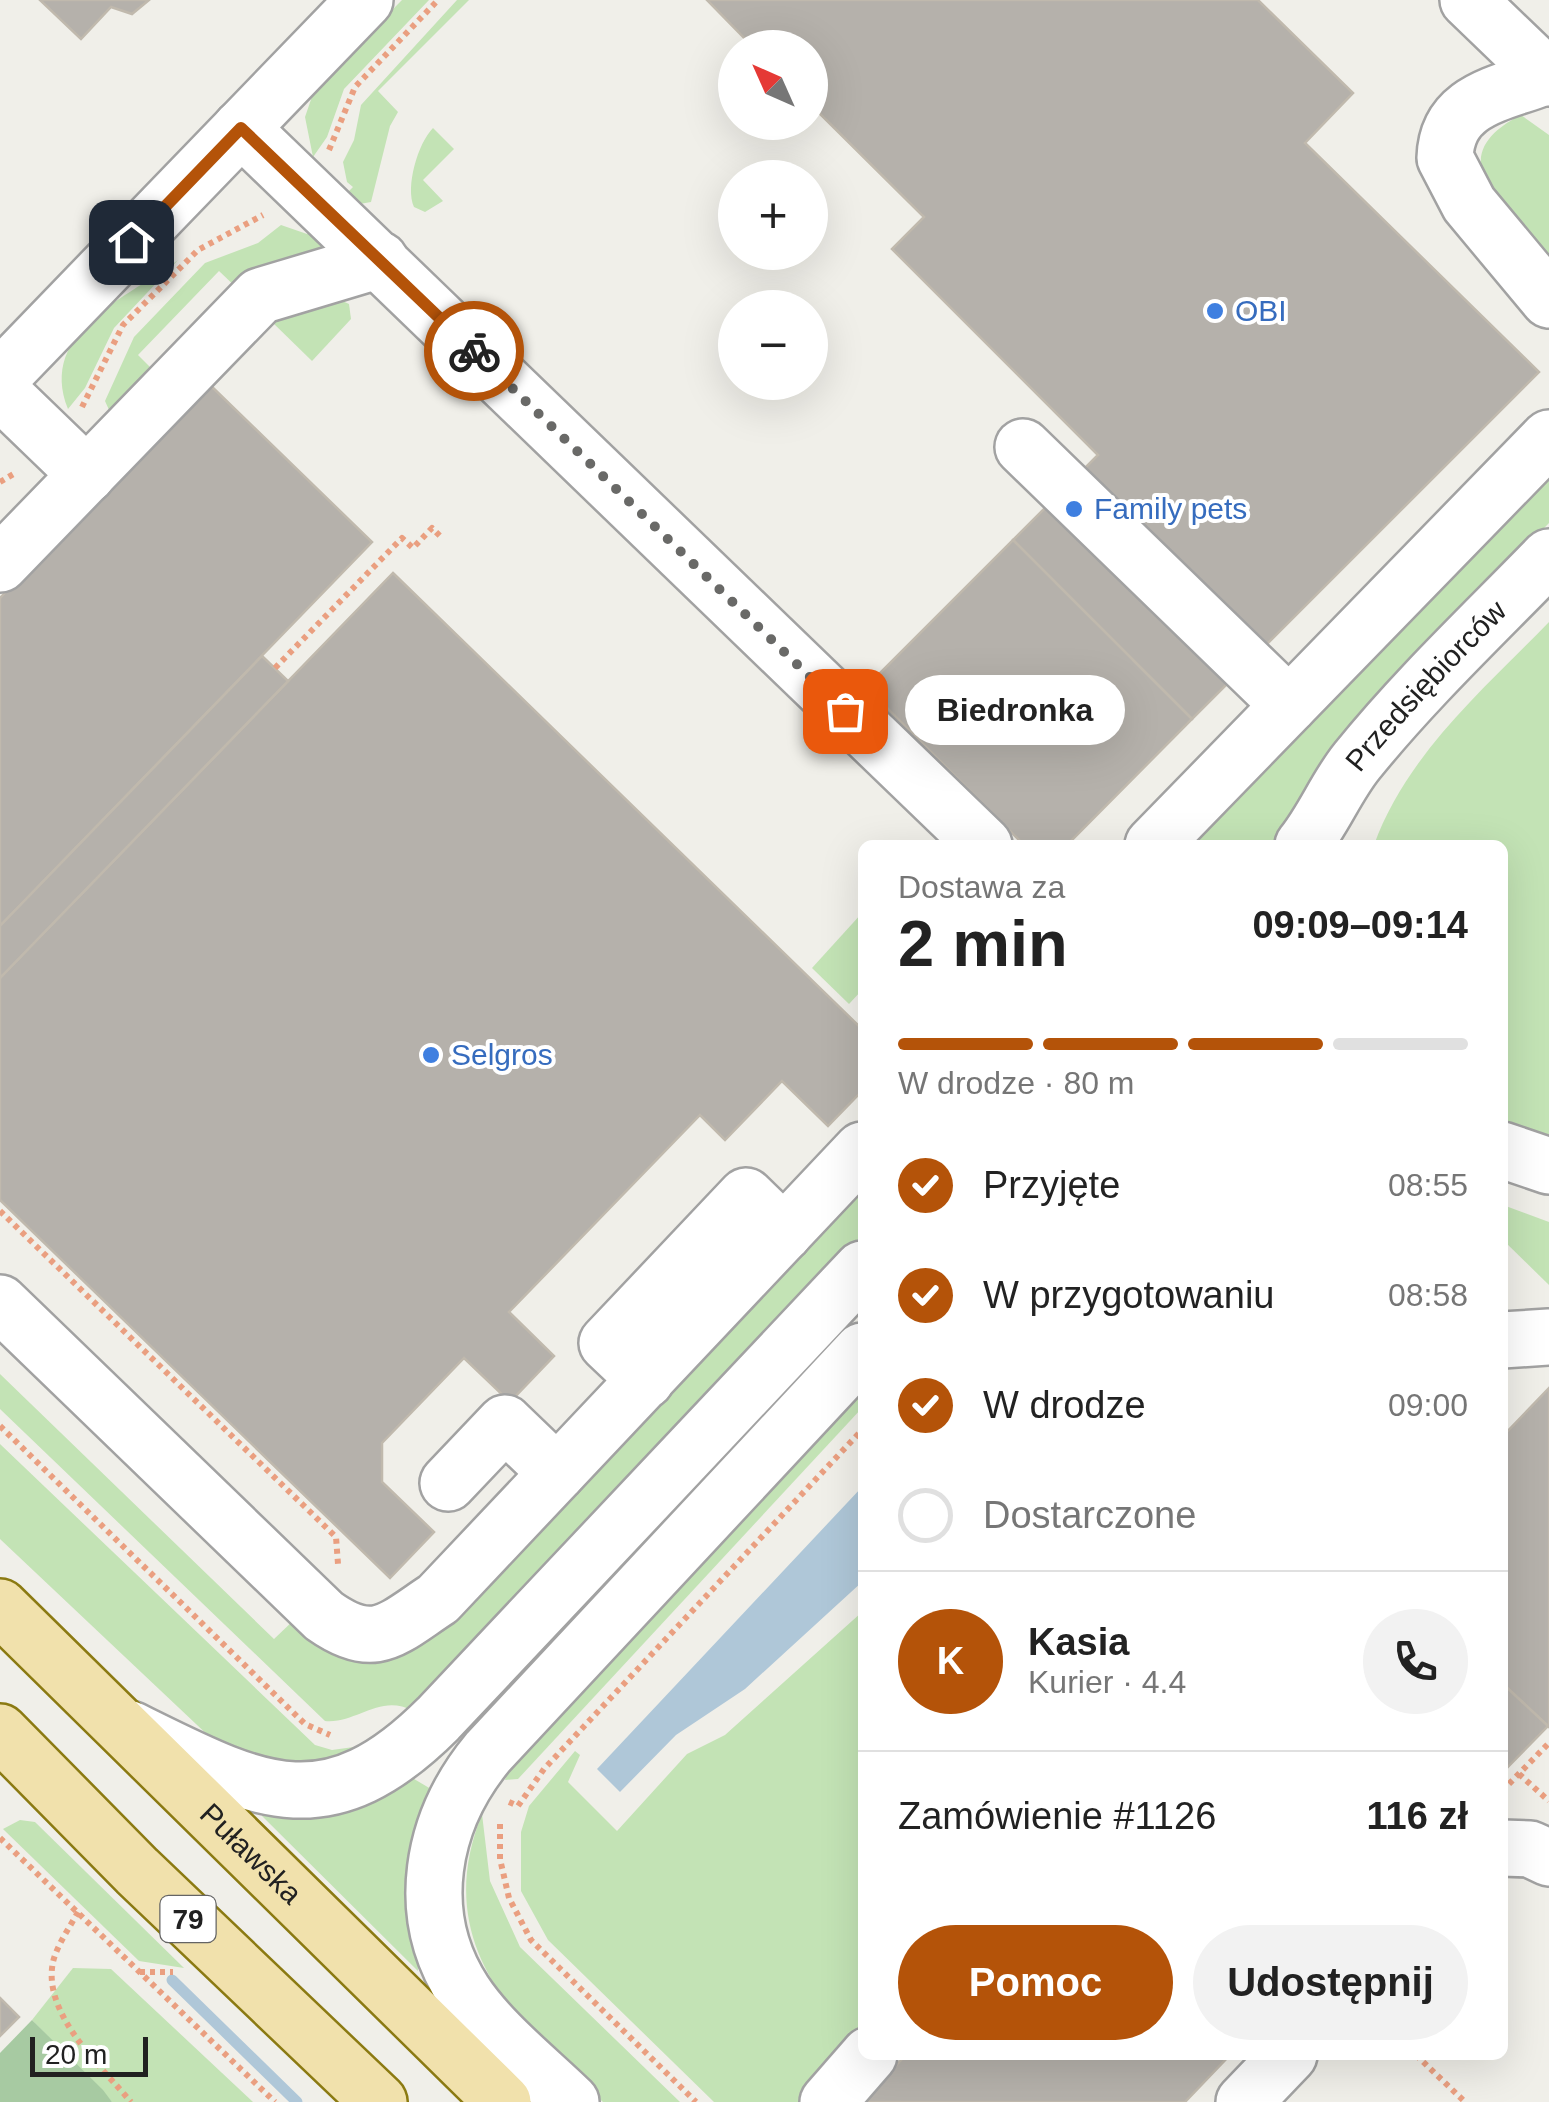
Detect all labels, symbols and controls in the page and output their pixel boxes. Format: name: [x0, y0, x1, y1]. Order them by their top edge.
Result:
north arrow: [718, 30, 828, 140]
map controls: [718, 30, 828, 400]
button: +: [718, 160, 828, 270]
pin: [89, 200, 174, 285]
icon: home: [104, 215, 159, 270]
button: −: [718, 290, 828, 400]
place label: OBI: [1235, 294, 1287, 327]
marker: OBI: [1204, 300, 1226, 322]
courier: [424, 301, 524, 401]
icon: bike: [447, 324, 502, 379]
place label: Family pets: [1094, 492, 1247, 525]
marker: Family pets: [1063, 498, 1085, 520]
street label: Przedsiębiorców: [1339, 593, 1513, 777]
pin: [803, 669, 888, 754]
callout: Biedronka: [905, 676, 1125, 746]
icon: bag: [818, 684, 873, 739]
text: Biedronka: [937, 692, 1093, 728]
text: Dostawa za: [898, 869, 1065, 905]
text: 09:09–09:14: [1252, 904, 1468, 946]
text: 2 min: [898, 907, 1068, 980]
place label: Selgros: [451, 1038, 553, 1071]
marker: Selgros: [420, 1044, 442, 1066]
text: W drodze · 80 m: [898, 1065, 1135, 1101]
icon: check: [898, 1158, 953, 1213]
text: Przyjęte: [983, 1164, 1120, 1206]
text: 08:55: [1388, 1167, 1468, 1203]
icon: check: [898, 1268, 953, 1323]
text: W przygotowaniu: [983, 1274, 1274, 1316]
text: 08:58: [1388, 1277, 1468, 1313]
icon: check: [898, 1378, 953, 1433]
text: W drodze: [983, 1384, 1146, 1426]
text: 09:00: [1388, 1387, 1468, 1423]
text: Dostarczone: [983, 1494, 1196, 1536]
button: phone: [1363, 1609, 1468, 1714]
text: Kasia: [1028, 1621, 1129, 1663]
text: K: [937, 1640, 964, 1682]
text: Kurier · 4.4: [1028, 1664, 1186, 1700]
text: Zamówienie #1126: [898, 1795, 1216, 1837]
text: 116 zł: [1367, 1795, 1468, 1837]
street label: Puławska: [194, 1797, 309, 1911]
road number: 79: [160, 1896, 216, 1942]
button: Pomoc: [898, 1925, 1173, 2040]
button: Udostępnij: [1193, 1925, 1468, 2040]
scale bar: [30, 2032, 148, 2076]
text: 20 m: [45, 2039, 107, 2070]

